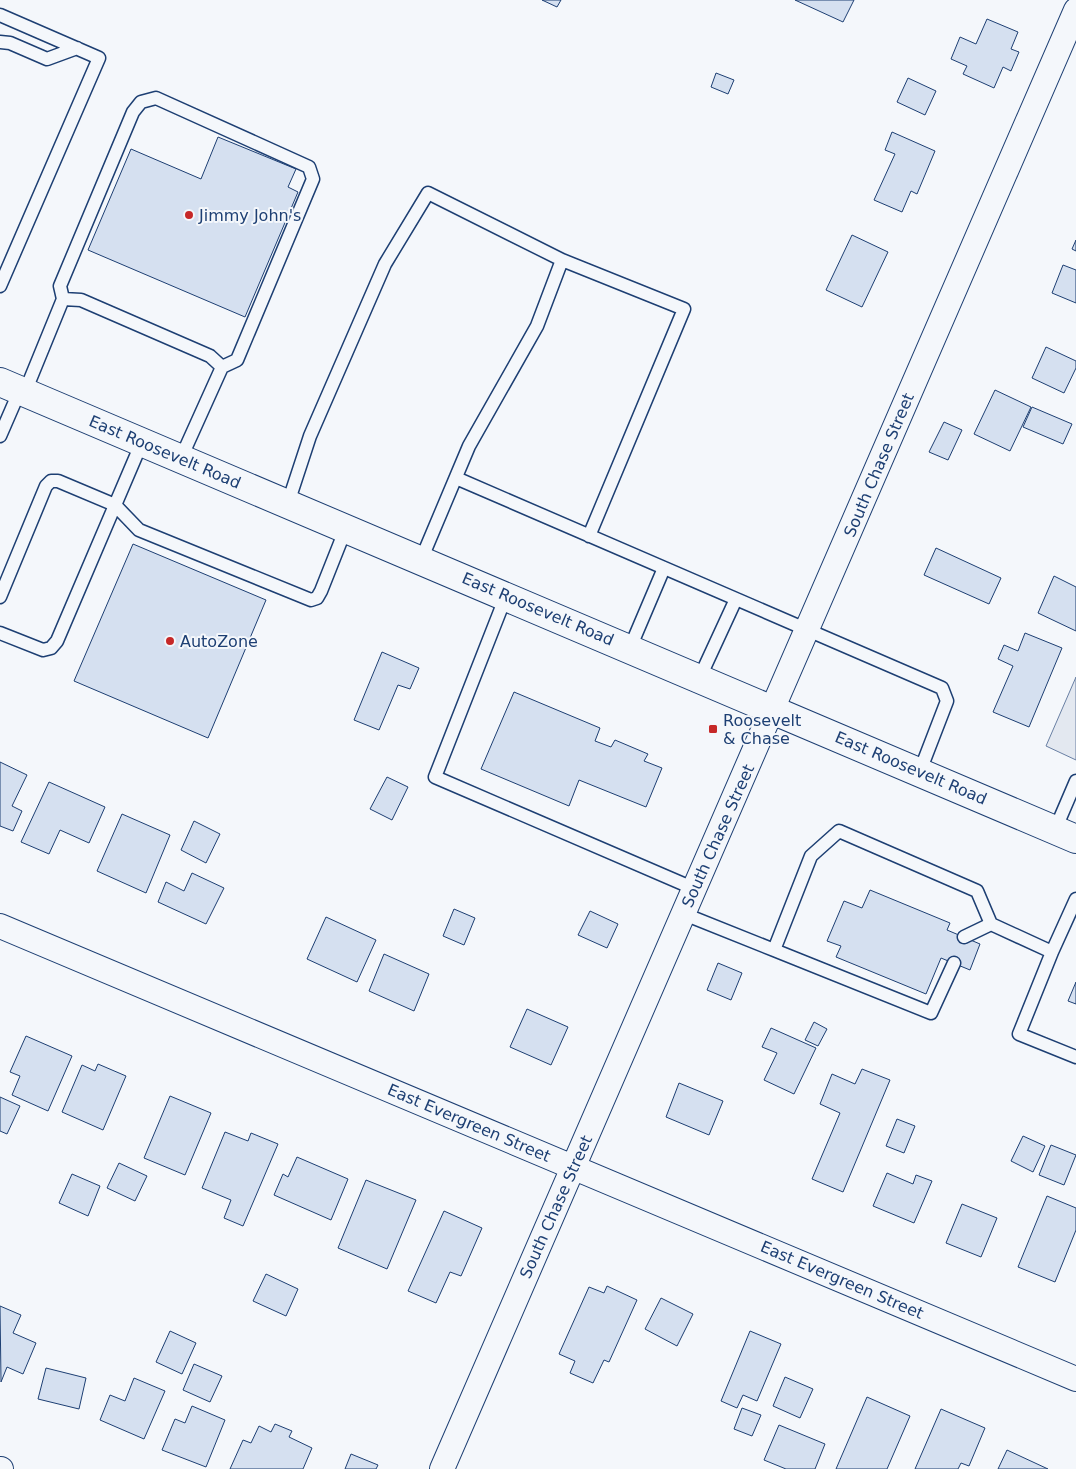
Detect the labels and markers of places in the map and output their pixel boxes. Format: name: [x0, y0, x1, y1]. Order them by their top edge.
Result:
place label: Jimmy John's: [198, 206, 301, 225]
marker: Jimmy John's: [183, 209, 195, 221]
place label: AutoZone: [180, 632, 258, 651]
marker: AutoZone: [164, 635, 176, 647]
place label: Roosevelt & Chase: [723, 711, 801, 748]
marker: Roosevelt & Chase: [707, 723, 719, 735]

